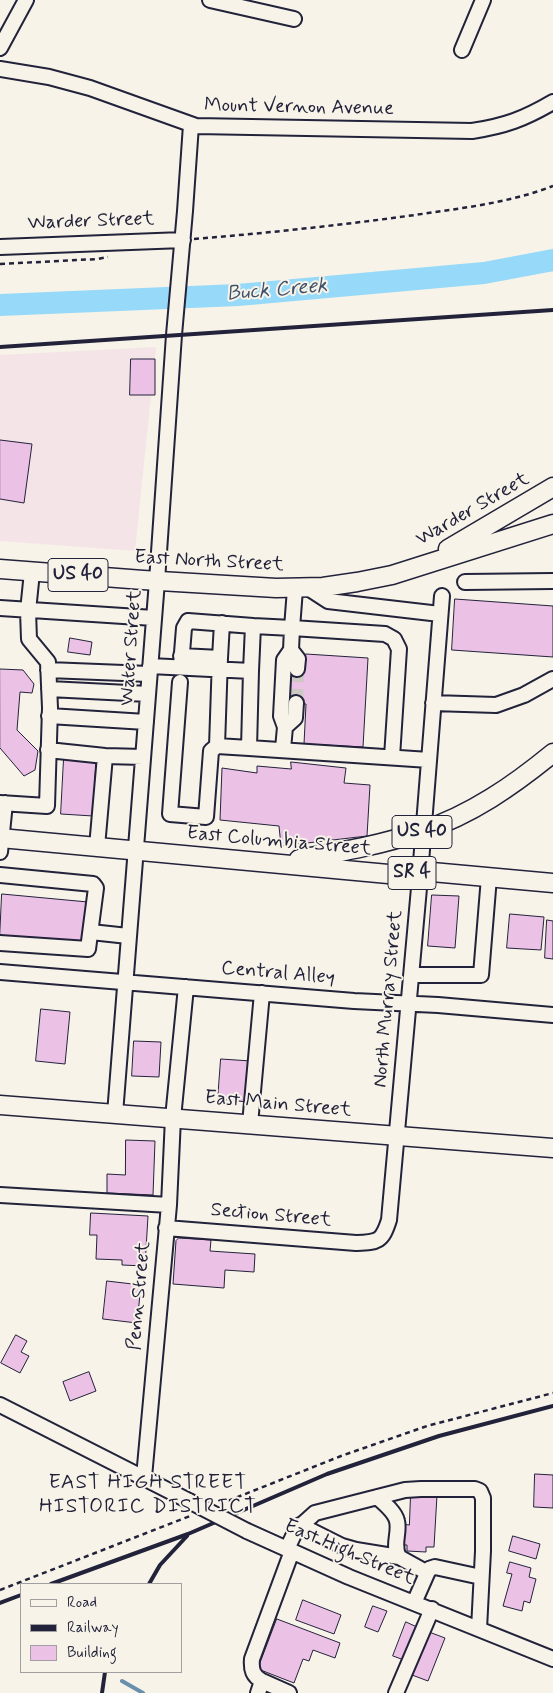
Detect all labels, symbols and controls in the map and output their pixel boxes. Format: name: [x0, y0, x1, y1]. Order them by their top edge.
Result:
street label: Mount Vernon Avenue: [204, 94, 394, 122]
street label: Warder Street: [27, 208, 155, 236]
water label: Buck Creek: [226, 274, 328, 308]
street label: Warder Street: [412, 468, 534, 552]
street label: East North Street: [134, 546, 284, 578]
road number: US 40: [48, 558, 108, 592]
street label: Water Street: [116, 589, 148, 707]
road number: US 40: [392, 816, 452, 849]
street label: East Columbia Street: [186, 822, 372, 862]
road number: SR 4: [388, 856, 436, 890]
street label: North Murray Street: [369, 909, 409, 1089]
street label: Central Alley: [220, 957, 336, 991]
street label: East Main Street: [204, 1087, 352, 1123]
street label: Section Street: [210, 1199, 332, 1233]
street label: Penn Street: [123, 1241, 157, 1351]
district label: EAST HIGH STREET HISTORIC DISTRICT: [38, 1471, 258, 1521]
street label: East High Street: [280, 1515, 418, 1591]
legend: [20, 1583, 182, 1673]
text: Road: [67, 1593, 97, 1613]
text: Railway: [67, 1618, 119, 1638]
text: Building: [67, 1643, 117, 1663]

